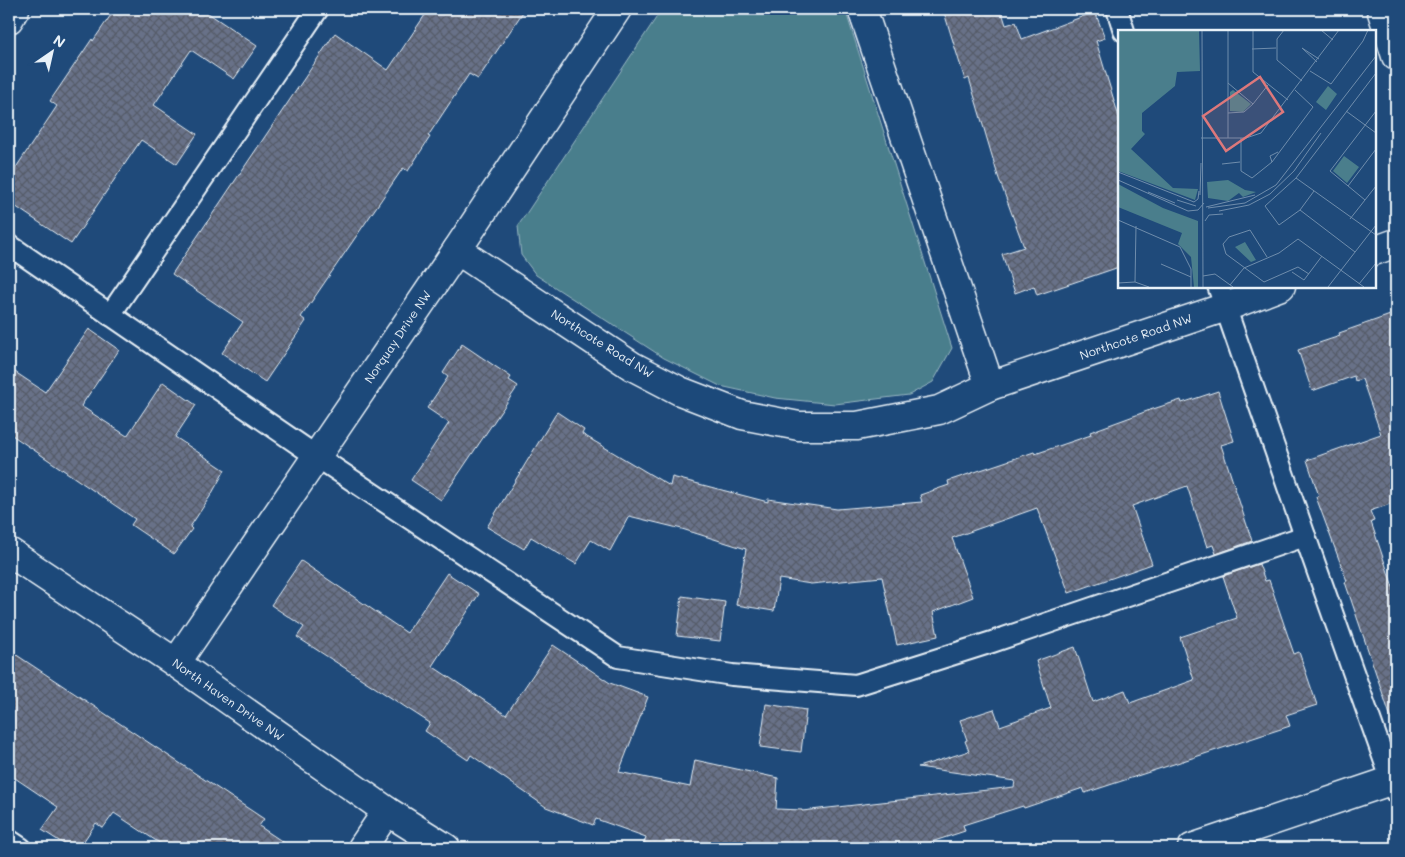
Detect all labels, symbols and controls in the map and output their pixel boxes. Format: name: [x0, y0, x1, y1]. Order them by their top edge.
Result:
north arrow: [28, 28, 78, 78]
text: N: [50, 30, 69, 52]
inset map: [1118, 30, 1375, 288]
street label: Norquay Drive NW: [360, 287, 434, 386]
street label: Northcote Road NW: [548, 305, 657, 381]
street label: Northcote Road NW: [1077, 309, 1194, 363]
street label: North Haven Drive NW: [169, 654, 288, 744]

